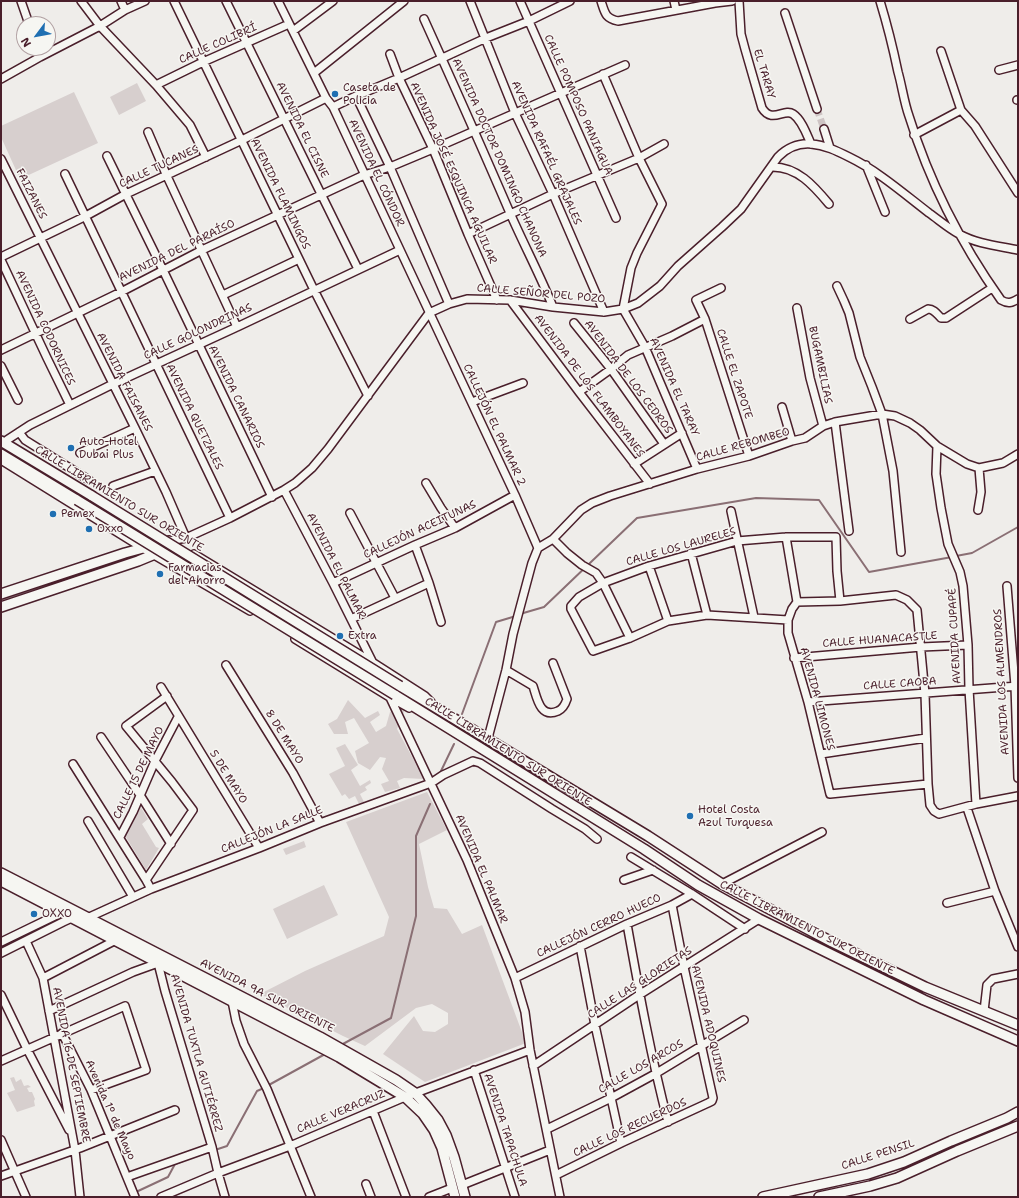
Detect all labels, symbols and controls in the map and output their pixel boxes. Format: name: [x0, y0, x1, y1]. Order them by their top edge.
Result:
north arrow: [16, 16, 56, 56]
street label: CALLE COLIBRÍ: [177, 21, 259, 67]
street label: CALLE POMPOSO PANIAGUA: [541, 33, 615, 177]
text: N: [18, 34, 35, 50]
street label: EL TARAY: [750, 47, 778, 101]
street label: AVENIDA DOCTOR DOMINGO CHANONA: [449, 56, 549, 260]
street label: AVENIDA RAFAÉL GRAJALES: [508, 79, 584, 227]
street label: AVENIDA EL CISNE: [273, 80, 331, 180]
street label: AVENIDA JOSÉ ESQUINCA AGUILAR: [407, 80, 499, 266]
place label: Caseta de Policia: [343, 81, 396, 107]
marker: Caseta de Policia: [330, 89, 340, 99]
street label: AVENIDA EL CÓNDOR: [345, 117, 407, 229]
street label: AVENIDA FLAMINGOS: [247, 136, 313, 252]
street label: CALLE TUCANES: [117, 143, 201, 191]
street label: FAIZANES: [13, 167, 49, 221]
street label: AVENIDA DEL PARAÍSO: [117, 217, 237, 285]
street label: AVENIDA CODORNICES: [12, 268, 78, 388]
street label: CALLE SEÑOR DEL POZO: [476, 282, 606, 306]
street label: CALLE GOLONDRINAS: [142, 301, 254, 363]
street label: AVENIDA DE LOS FLAMBOYANES: [531, 312, 647, 460]
street label: AVENIDA DE LOS CEDROS: [581, 318, 675, 436]
street label: BUGAMBILIAS: [805, 325, 835, 405]
street label: CALLE EL ZAPOTE: [713, 327, 755, 421]
street label: AVENIDA FAISANES: [93, 330, 155, 434]
street label: AVENIDA EL TARAY: [646, 336, 702, 438]
street label: AVENIDA CANARIOS: [205, 343, 267, 451]
street label: AVENIDA QUETZALES: [163, 362, 225, 472]
street label: CALLEJÓN EL PALMAR 2: [460, 362, 528, 488]
street label: CALLE REBOMBEO: [695, 425, 791, 465]
place label: Auto-Hotel Dubai Plus: [79, 435, 137, 461]
street label: CALLE LIBRAMIENTO SUR ORIENTE: [32, 443, 206, 555]
marker: Auto-Hotel Dubai Plus: [66, 443, 76, 453]
street label: CALLEJÓN ACEITUNAS: [362, 498, 478, 562]
place label: Pemex: [61, 507, 94, 521]
marker: Pemex: [48, 509, 58, 519]
street label: AVENIDA EL PALMAR: [304, 511, 368, 621]
place label: Oxxo: [97, 522, 123, 536]
marker: Oxxo: [84, 524, 94, 534]
street label: CALLE LOS LAURELES: [625, 525, 737, 569]
place label: Farmacias del Ahorro: [168, 561, 225, 587]
marker: Farmacias del Ahorro: [155, 569, 165, 579]
street label: AVENIDA CUPAPÉ: [946, 588, 964, 684]
street label: AVENIDA LOS ALMENDROS: [992, 608, 1012, 756]
place label: Extra: [348, 629, 377, 643]
street label: CALLE HUANACASTLE: [822, 629, 938, 651]
marker: Extra: [335, 631, 345, 641]
street label: AVENIDA LIMONES: [797, 646, 837, 752]
street label: CALLE CAOBA: [863, 675, 937, 693]
street label: CALLE LIBRAMIENTO SUR ORIENTE: [422, 695, 594, 809]
street label: 8 DE MAYO: [262, 707, 306, 767]
street label: CALLE 15 DE MAYO: [111, 725, 167, 821]
street label: 5 DE MAYO: [206, 748, 250, 806]
place label: Hotel Costa Azul Turquesa: [698, 803, 773, 829]
street label: CALLEJÓN LA SALLE: [219, 804, 325, 856]
marker: Hotel Costa Azul Turquesa: [685, 811, 695, 821]
street label: AVENIDA EL PALMAR: [452, 812, 510, 926]
street label: CALLE LIBRAMIENTO SUR ORIENTE: [717, 878, 897, 978]
street label: CALLEJÓN CERRO HUECO: [535, 891, 663, 961]
place label: OXXO: [42, 907, 72, 921]
marker: OXXO: [29, 909, 39, 919]
street label: CALLE LAS GLORIETAS: [585, 944, 695, 1022]
street label: AVENIDA 9A SUR ORIENTE: [198, 956, 336, 1036]
street label: AVENIDA ADOQUINES: [688, 964, 728, 1084]
street label: AVENIDA TUXTLA GUTIÉRREZ: [167, 972, 225, 1134]
street label: AVENIDA 16 DE SEPTIEMBRE: [49, 986, 93, 1144]
street label: CALLE LOS ARCOS: [596, 1037, 686, 1097]
street label: Avenida 1º de Mayo: [82, 1058, 138, 1162]
street label: AVENIDA TAPACHULA: [480, 1072, 530, 1188]
street label: CALLE VERACRUZ: [295, 1087, 387, 1137]
street label: CALLE LOS RECUERDOS: [571, 1096, 689, 1160]
street label: CALLE PENSIL: [840, 1137, 916, 1173]

